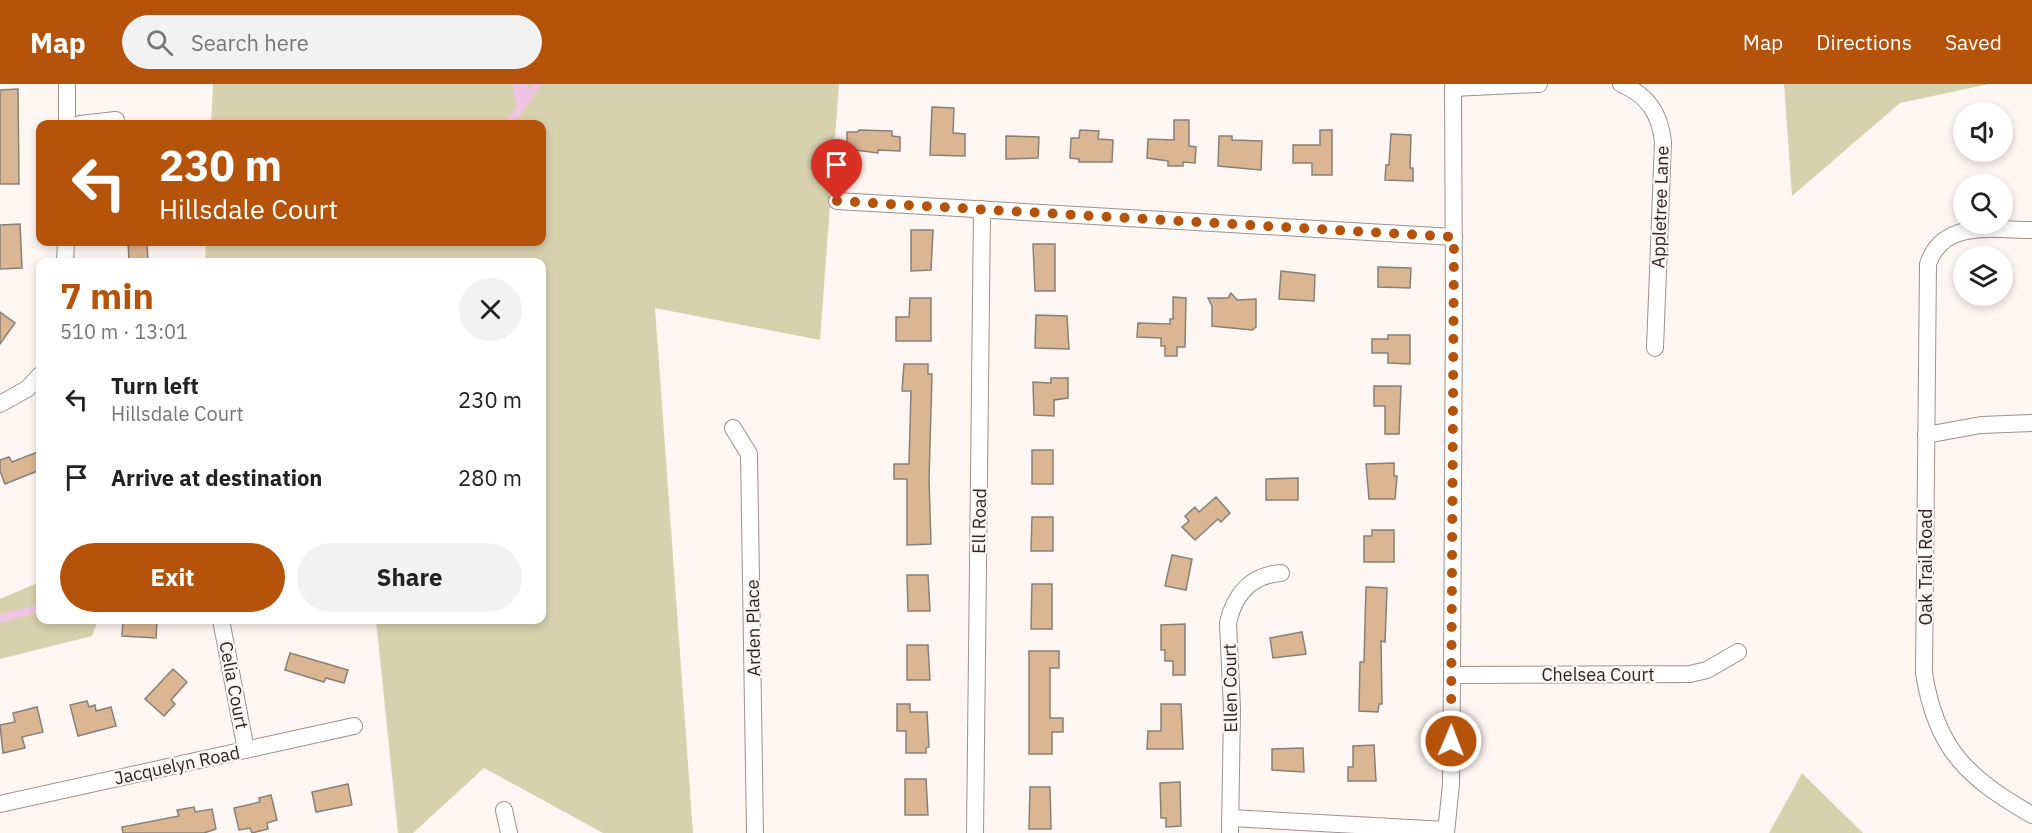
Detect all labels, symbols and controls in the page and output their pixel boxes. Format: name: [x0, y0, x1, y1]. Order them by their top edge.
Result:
search box: [122, 15, 542, 69]
text: Map: [30, 24, 86, 61]
icon: search: [143, 26, 176, 59]
text: Search here: [191, 28, 309, 57]
text: Map: [1743, 28, 1783, 56]
text: Directions: [1816, 28, 1912, 56]
text: Saved: [1945, 28, 2002, 56]
map controls: [1953, 102, 2013, 306]
button: sound: [1953, 102, 2013, 162]
text: 230 m: [159, 138, 282, 193]
pin: [811, 139, 862, 201]
icon: left: [60, 144, 138, 222]
street label: Appletree Lane: [1646, 145, 1674, 269]
icon: arrive: [820, 148, 853, 181]
button: search: [1953, 174, 2013, 234]
text: Hillsdale Court: [159, 191, 338, 226]
button: layers: [1953, 246, 2013, 306]
text: 7 min: [60, 272, 154, 319]
button: close: [459, 278, 522, 341]
text: 510 m · 13:01: [60, 318, 188, 345]
text: Turn left: [111, 371, 199, 400]
icon: left: [60, 383, 93, 416]
text: 230 m: [458, 385, 522, 414]
text: Hillsdale Court: [111, 400, 244, 427]
icon: arrive: [60, 461, 93, 494]
text: Arrive at destination: [111, 463, 322, 492]
text: 280 m: [458, 463, 522, 492]
street label: Ell Road: [967, 488, 991, 554]
street label: Oak Trail Road: [1914, 509, 1937, 625]
button: Exit: [60, 543, 285, 612]
button: Share: [297, 543, 522, 612]
street label: Arden Place: [741, 579, 765, 677]
street label: Celia Court: [214, 639, 254, 731]
street label: Ellen Court: [1218, 643, 1242, 733]
street label: Chelsea Court: [1541, 663, 1655, 686]
position arrow: [1419, 709, 1483, 773]
street label: Jacquelyn Road: [112, 740, 242, 790]

